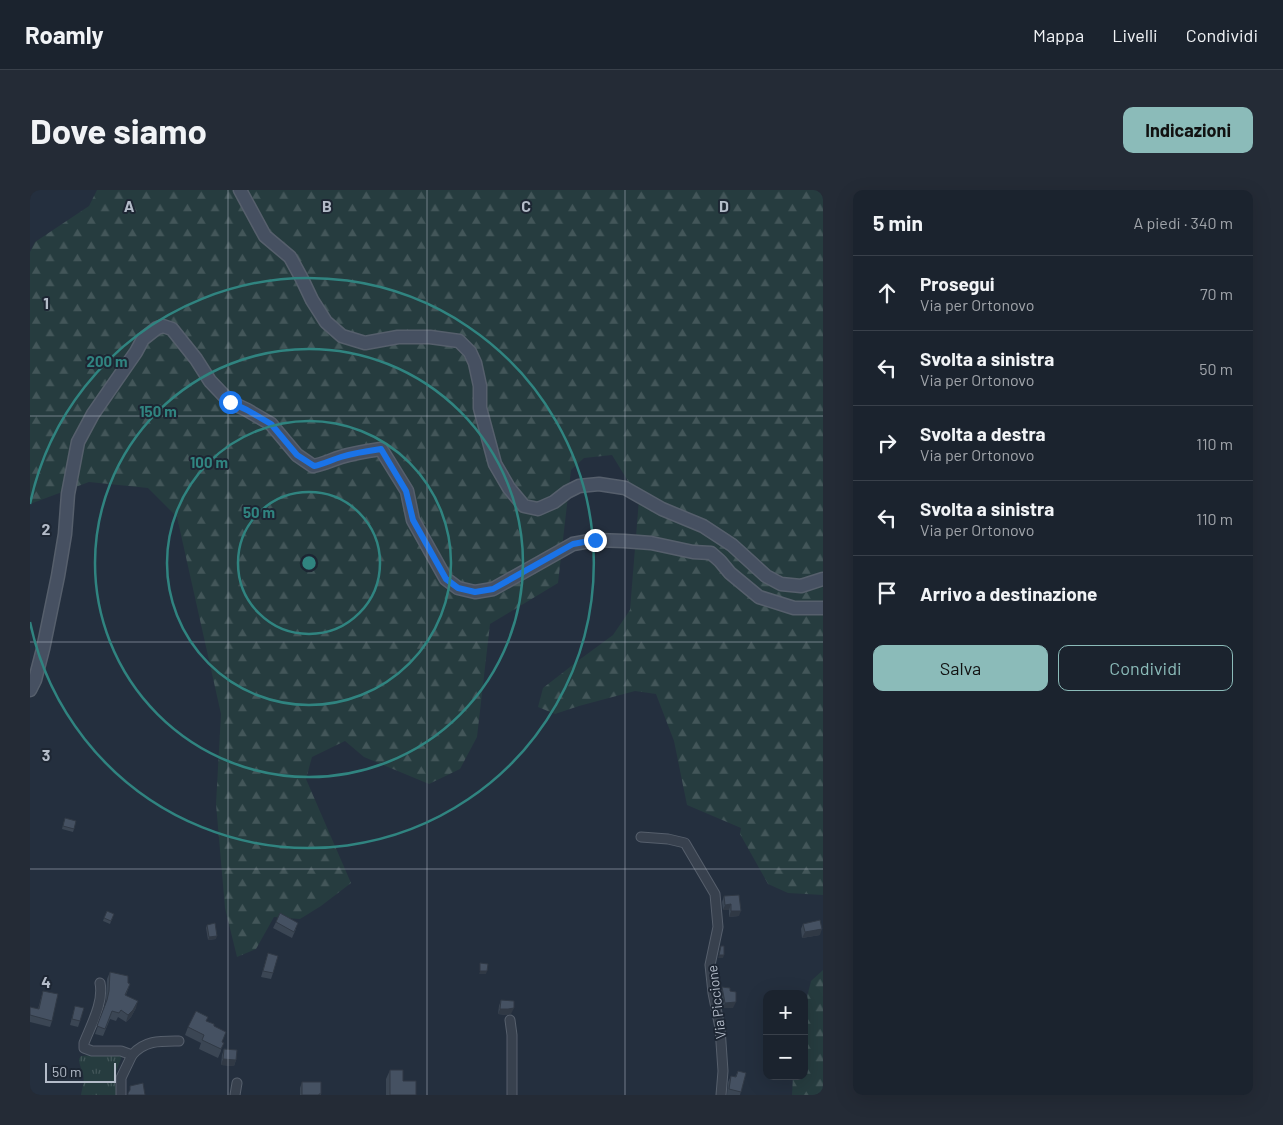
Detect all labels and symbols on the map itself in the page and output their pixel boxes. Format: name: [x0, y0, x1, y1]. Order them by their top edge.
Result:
text: A: [124, 196, 135, 215]
text: B: [322, 196, 332, 215]
text: C: [521, 196, 531, 215]
text: D: [719, 196, 729, 215]
text: 1: [43, 293, 49, 312]
text: 200 m: [86, 352, 128, 370]
route start: [219, 391, 242, 414]
text: 150 m: [139, 402, 177, 420]
text: 100 m: [190, 453, 228, 471]
text: 50 m: [243, 503, 275, 521]
text: 2: [42, 519, 51, 538]
route end: [584, 529, 607, 552]
centre of rings: [300, 554, 318, 572]
text: 3: [42, 745, 50, 764]
street label: Via Piccione: [703, 964, 729, 1040]
text: 4: [41, 972, 51, 991]
scale bar: [45, 1060, 116, 1083]

